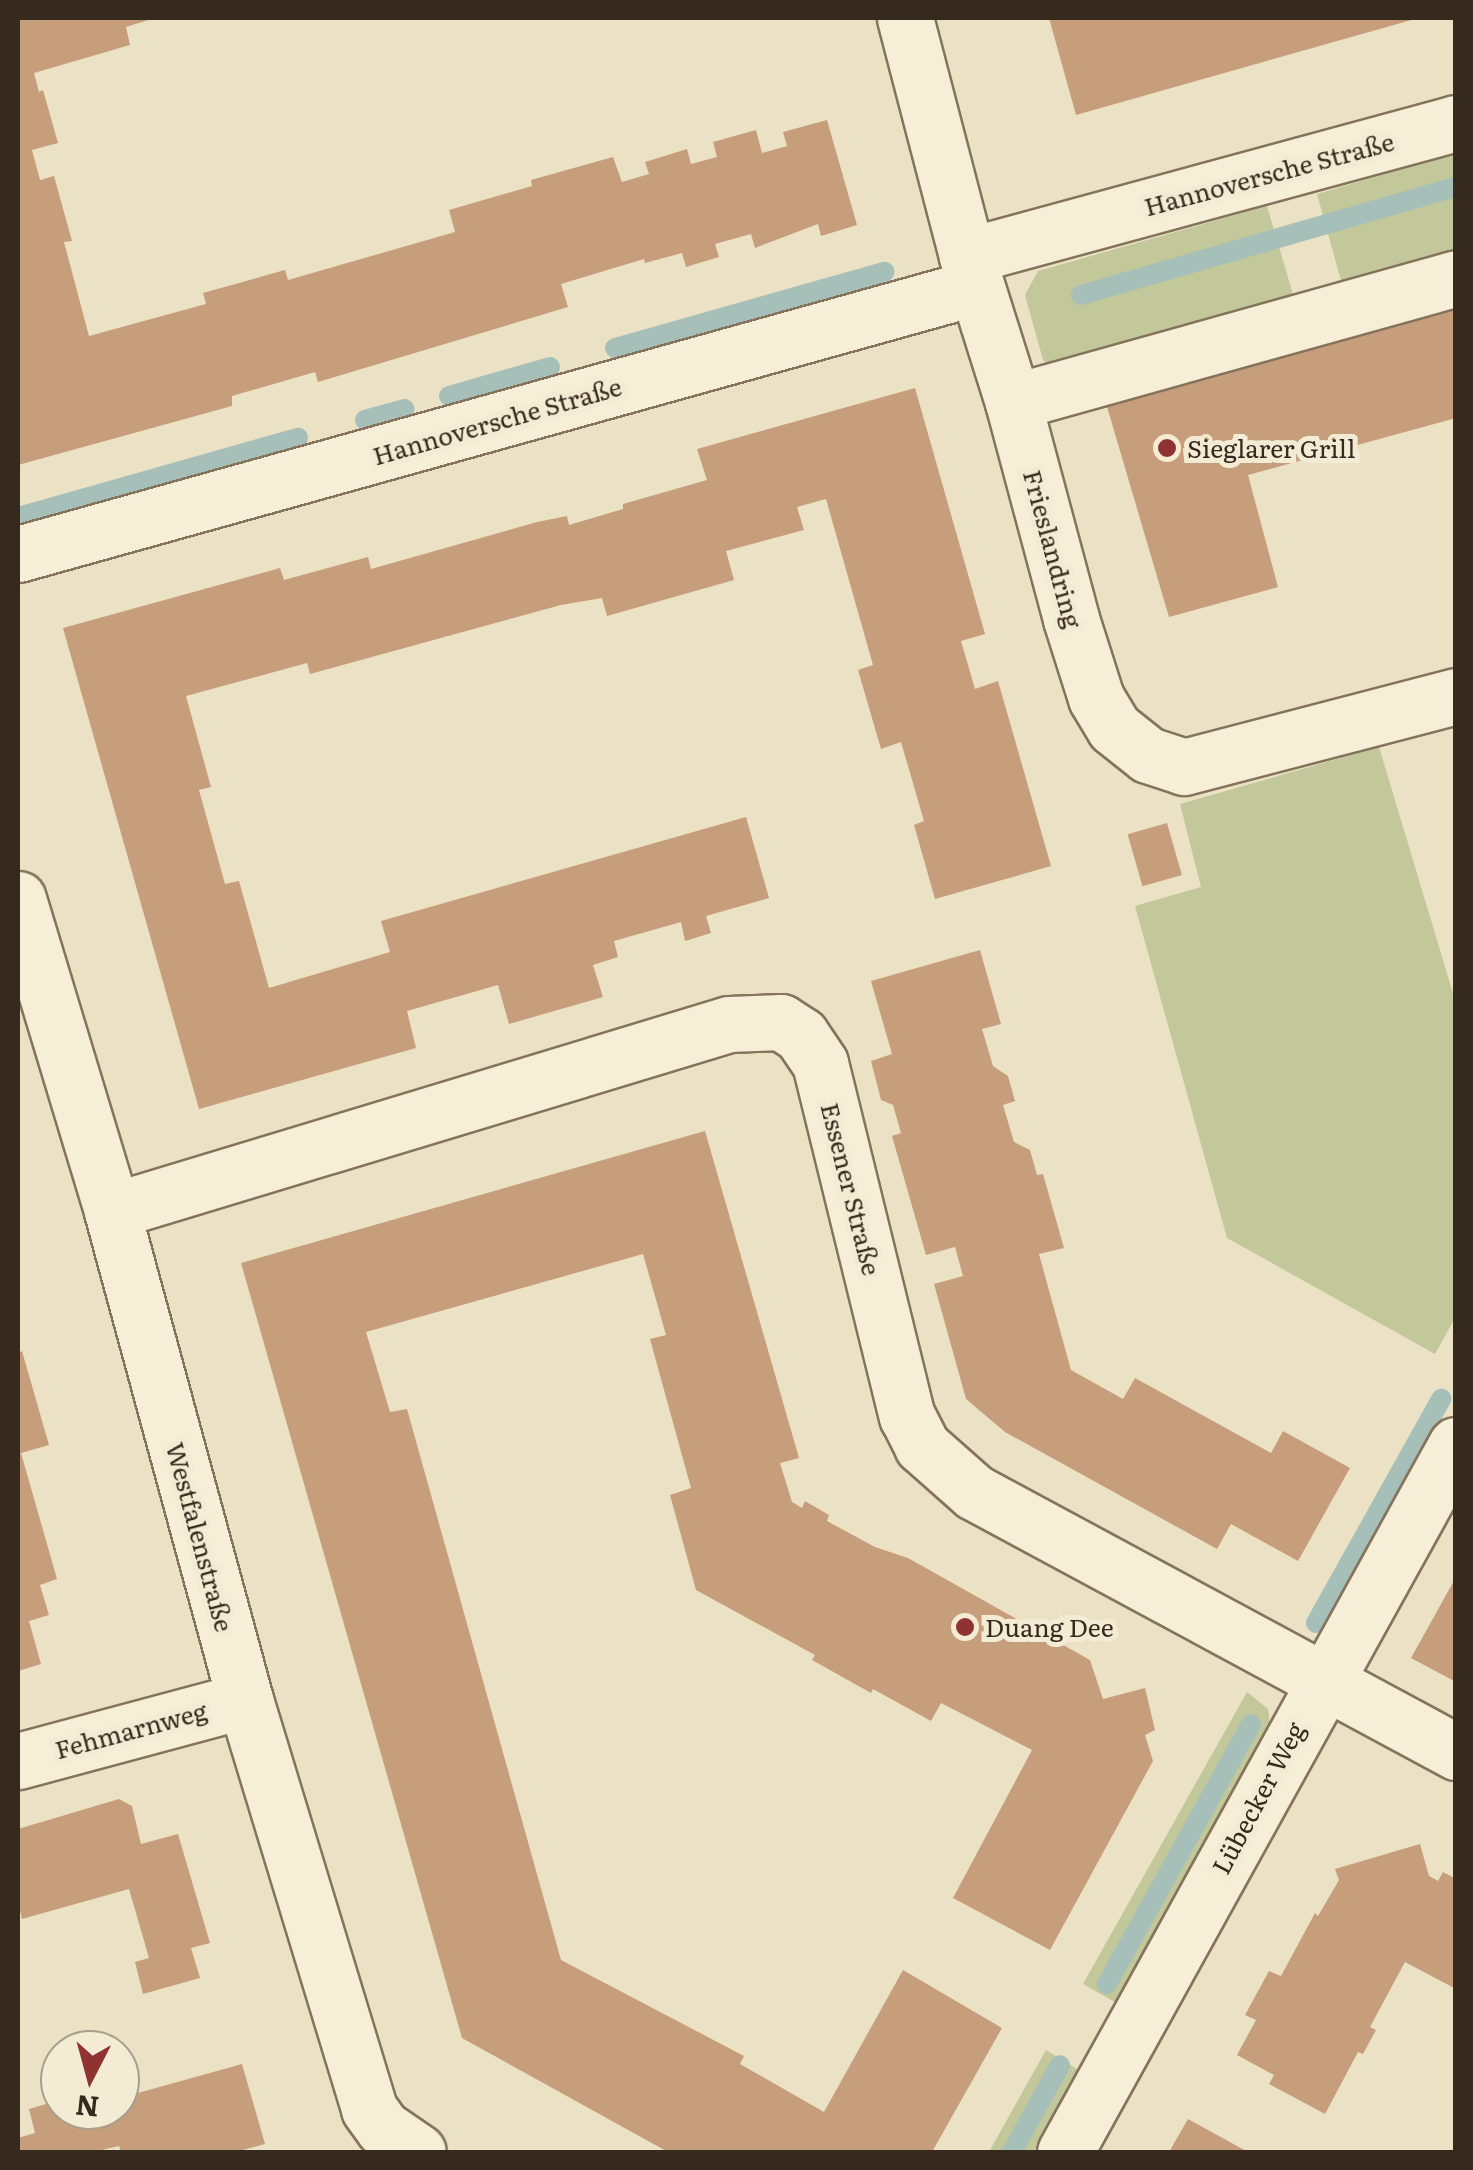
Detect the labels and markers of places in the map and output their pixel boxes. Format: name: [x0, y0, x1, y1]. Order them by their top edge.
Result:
place label: Sieglarer Grill: [1187, 433, 1355, 463]
marker: Sieglarer Grill: [1156, 437, 1178, 459]
place label: Duang Dee: [985, 1612, 1114, 1642]
marker: Duang Dee: [954, 1616, 976, 1638]

